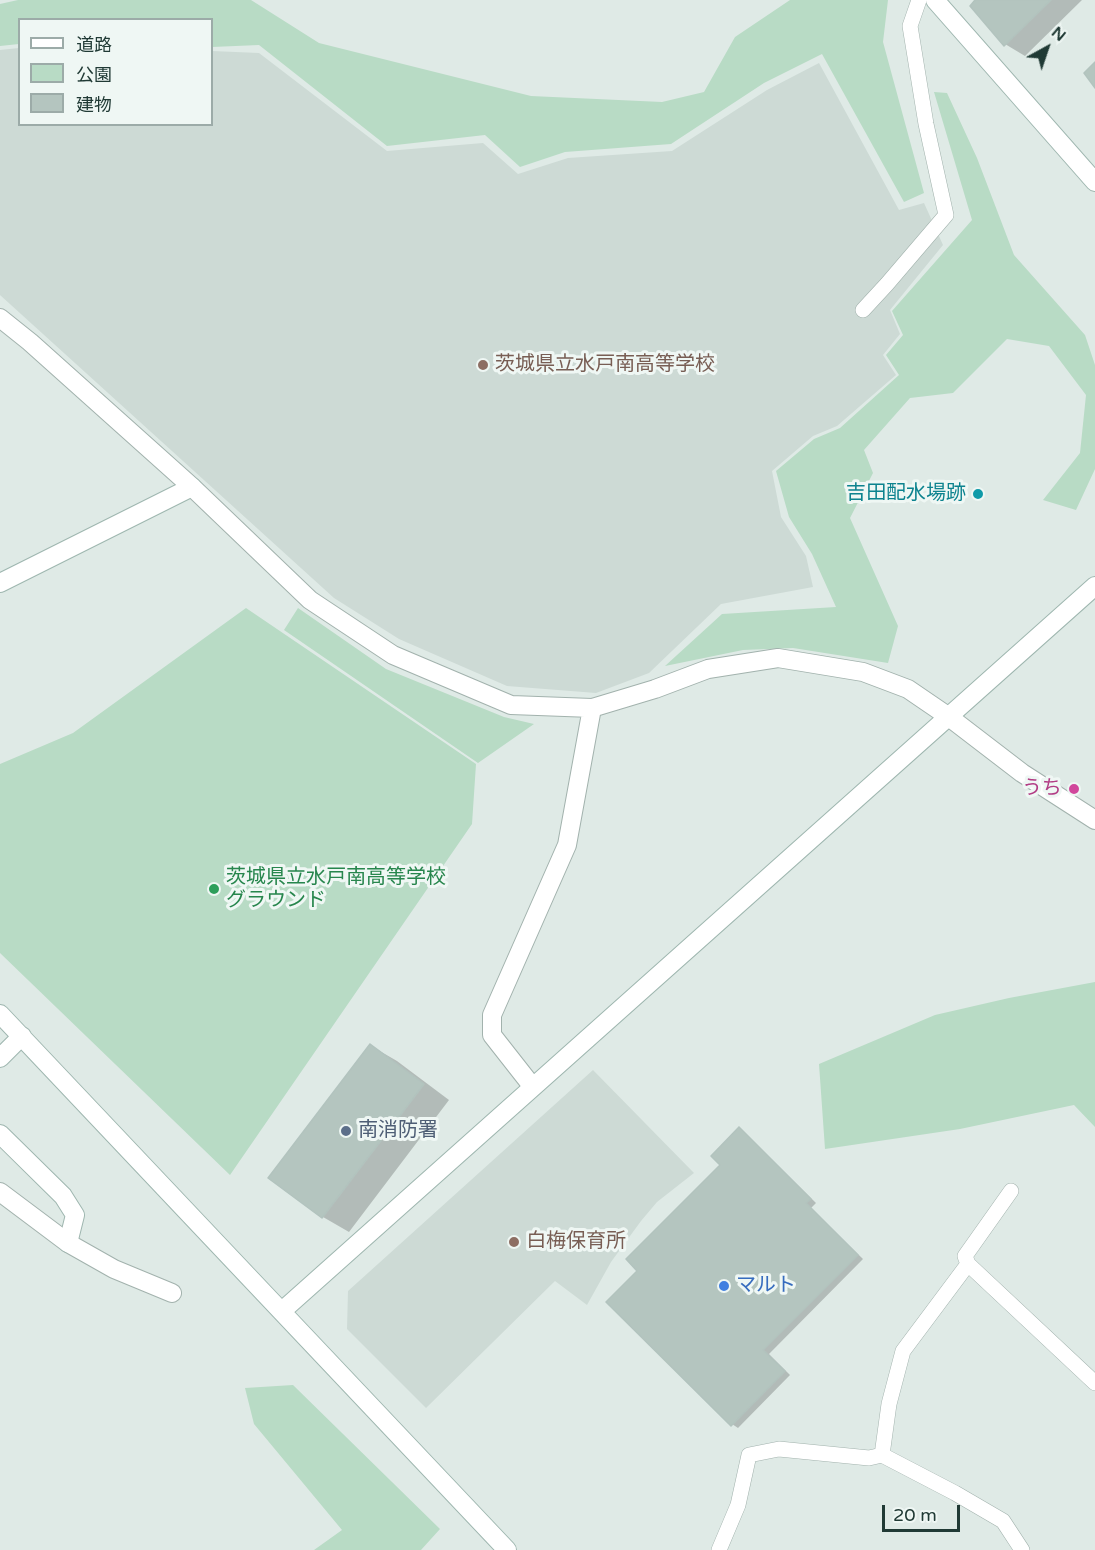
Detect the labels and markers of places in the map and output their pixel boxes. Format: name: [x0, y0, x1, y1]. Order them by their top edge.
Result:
place label: 茨城県立水戸南高等学校: [495, 353, 715, 377]
marker: 茨城県立水戸南高等学校: [476, 358, 490, 372]
place label: 吉田配水場跡: [846, 482, 966, 506]
marker: 吉田配水場跡: [971, 487, 985, 501]
place label: うち: [1022, 777, 1062, 801]
marker: うち: [1067, 782, 1081, 796]
place label: 茨城県立水戸南高等学校 グラウンド: [226, 866, 446, 913]
marker: 茨城県立水戸南高等学校 グラウンド: [207, 882, 221, 896]
place label: 南消防署: [358, 1119, 438, 1143]
marker: 南消防署: [339, 1124, 353, 1138]
place label: 白梅保育所: [526, 1230, 626, 1254]
marker: 白梅保育所: [507, 1235, 521, 1249]
place label: マルト: [736, 1274, 796, 1298]
marker: マルト: [717, 1279, 731, 1293]

